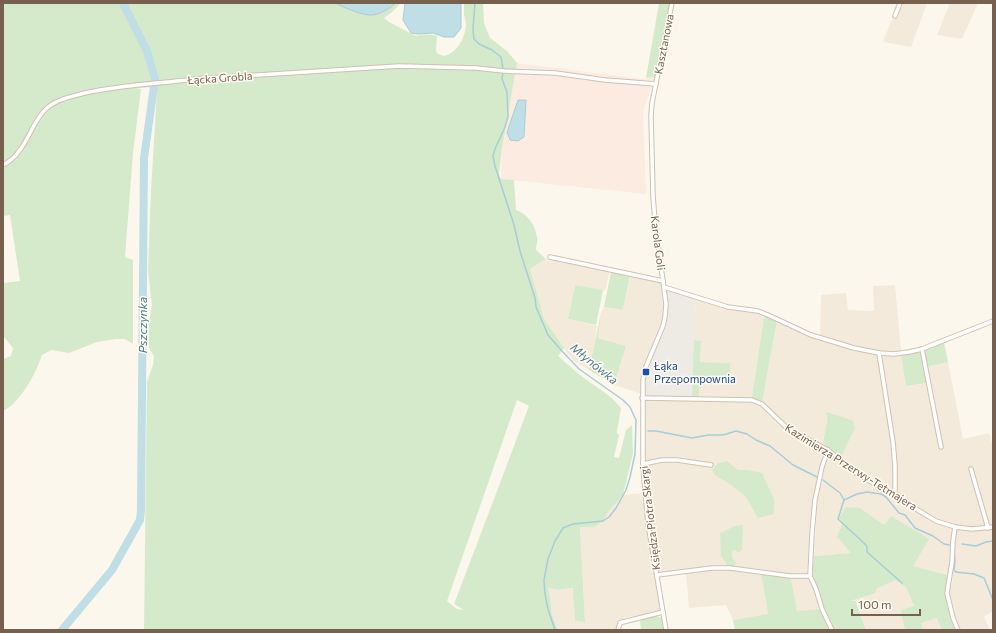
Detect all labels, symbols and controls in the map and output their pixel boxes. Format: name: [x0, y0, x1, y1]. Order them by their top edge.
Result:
street label: Kasztanowa: [651, 13, 676, 75]
street label: Łącka Grobla: [186, 69, 253, 86]
street label: Karola Goli: [649, 215, 668, 271]
water label: Pszczynka: [135, 297, 149, 353]
water label: Młynówka: [568, 340, 621, 387]
place label: Łąka Przepompownia: [653, 359, 736, 385]
marker: Łąka Przepompownia: [641, 367, 651, 377]
street label: Kazimierza Przerwy-Tetmajera: [783, 420, 920, 513]
street label: Księdza Piotra Skargi: [637, 465, 662, 571]
scale bar: [852, 591, 920, 617]
text: 100 m: [858, 597, 892, 611]

